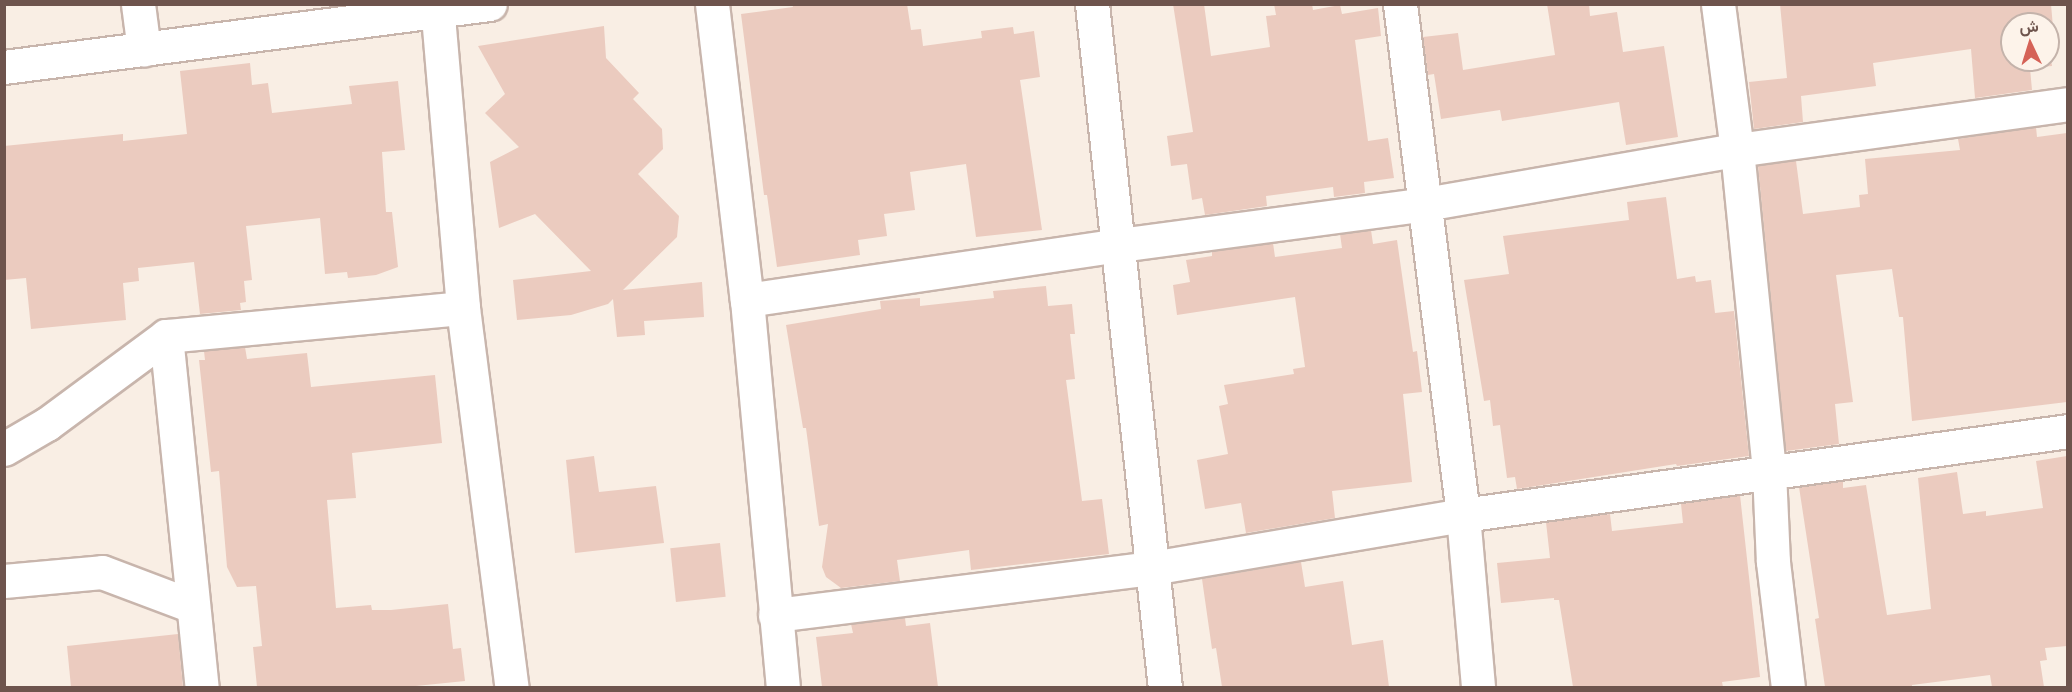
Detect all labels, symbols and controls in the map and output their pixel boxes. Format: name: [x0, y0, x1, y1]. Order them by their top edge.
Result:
north arrow: [2000, 12, 2060, 72]
text: ش: [2019, 15, 2039, 36]

